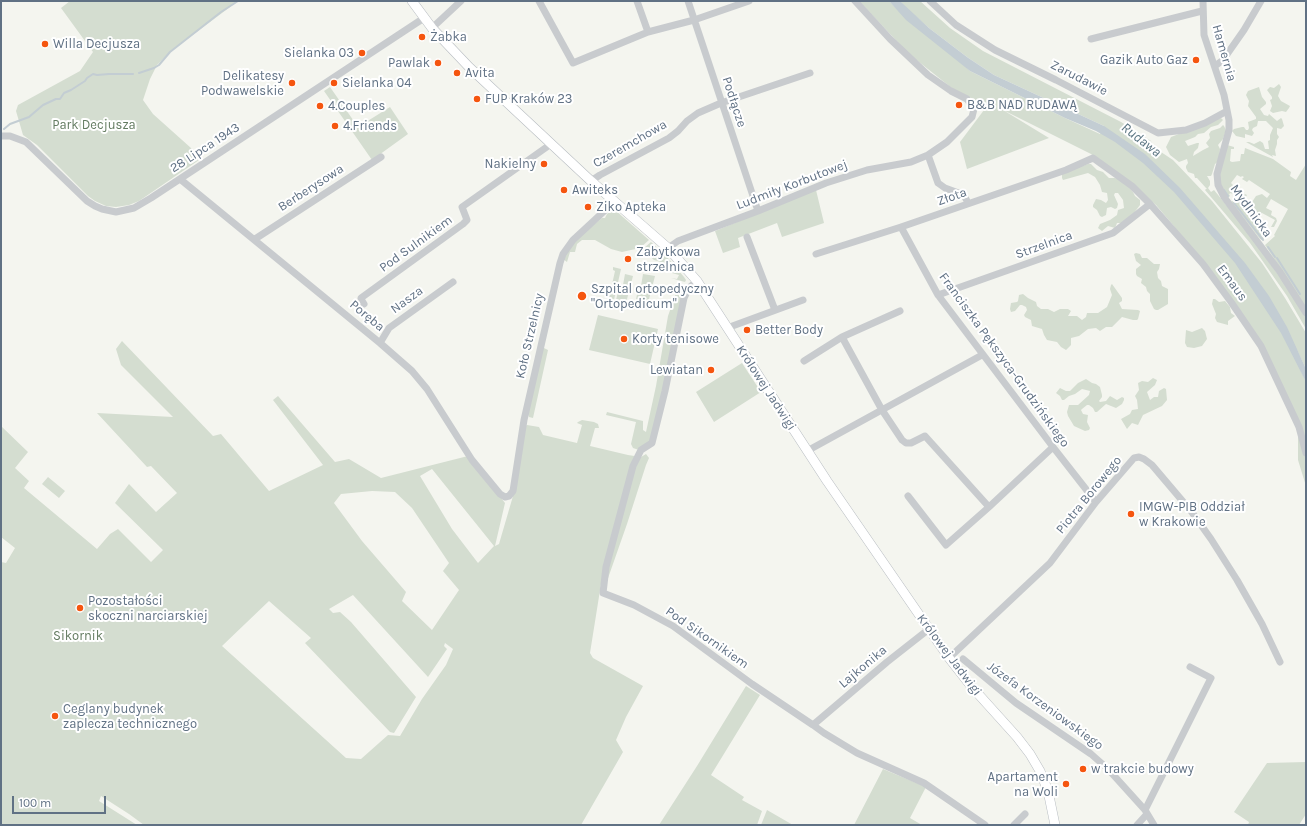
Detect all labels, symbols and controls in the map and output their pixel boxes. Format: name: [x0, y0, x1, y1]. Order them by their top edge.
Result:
street label: Hamernia: [1208, 23, 1240, 83]
place label: Żabka: [430, 29, 467, 45]
marker: Żabka: [417, 32, 427, 42]
place label: Willa Decjusza: [53, 36, 140, 52]
marker: Willa Decjusza: [40, 39, 50, 49]
place label: Sielanka 03: [284, 45, 354, 61]
marker: Sielanka 03: [357, 48, 367, 58]
place label: Gazik Auto Gaz: [1100, 52, 1188, 68]
place label: Pawlak: [388, 55, 430, 71]
marker: Gazik Auto Gaz: [1191, 55, 1201, 65]
street label: Zarudawie: [1048, 57, 1110, 99]
marker: Pawlak: [433, 58, 443, 68]
place label: Avita: [465, 65, 495, 81]
place label: Delikatesy Podwawelskie: [201, 68, 284, 99]
marker: Avita: [452, 68, 462, 78]
place label: Sielanka 04: [342, 75, 412, 91]
street label: Podłącze: [718, 75, 750, 129]
marker: Delikatesy Podwawelskie: [287, 78, 297, 88]
marker: Sielanka 04: [329, 78, 339, 88]
place label: FUP Kraków 23: [485, 91, 572, 107]
marker: FUP Kraków 23: [472, 94, 482, 104]
place label: B&B NAD RUDAWĄ: [967, 97, 1077, 113]
place label: 4.Couples: [328, 98, 385, 114]
marker: B&B NAD RUDAWĄ: [954, 100, 964, 110]
marker: 4.Couples: [315, 101, 325, 111]
park label: Park Decjusza: [52, 117, 136, 133]
street label: Czeremchowa: [590, 117, 670, 171]
place label: 4.Friends: [343, 118, 397, 134]
water label: Rudawa: [1118, 119, 1164, 161]
street label: 28 Lipca 1943: [167, 120, 243, 176]
marker: 4.Friends: [330, 121, 340, 131]
place label: Nakielny: [485, 156, 536, 172]
street label: Ludmiły Korbutowej: [734, 157, 850, 213]
marker: Nakielny: [539, 159, 549, 169]
street label: Berberysowa: [275, 161, 347, 215]
place label: Awiteks: [572, 182, 618, 198]
street label: Mydlnicka: [1227, 182, 1275, 240]
marker: Awiteks: [559, 185, 569, 195]
street label: Złota: [935, 185, 969, 209]
place label: Ziko Apteka: [596, 199, 666, 215]
marker: Ziko Apteka: [583, 202, 593, 212]
street label: Pod Sulnikiem: [377, 212, 455, 276]
street label: Strzelnica: [1013, 227, 1075, 263]
place label: Zabytkowa strzelnica: [636, 244, 700, 275]
marker: Zabytkowa strzelnica: [623, 254, 633, 264]
street label: Emaus: [1214, 262, 1250, 304]
street label: Franciszka Pększyca-Grudzińskiego: [935, 270, 1073, 450]
place label: Szpital ortopedyczny "Ortopedicum": [591, 281, 714, 312]
street label: Nasza: [388, 283, 426, 317]
marker: Szpital ortopedyczny "Ortopedicum": [576, 290, 588, 302]
street label: Koło Strzelnicy: [513, 292, 547, 380]
street label: Poręba: [346, 297, 388, 335]
place label: Better Body: [755, 322, 823, 338]
marker: Better Body: [742, 325, 752, 335]
place label: Korty tenisowe: [632, 331, 719, 347]
marker: Korty tenisowe: [619, 334, 629, 344]
street label: Królowej Jadwigi: [733, 343, 799, 433]
place label: Lewiatan: [650, 362, 703, 378]
marker: Lewiatan: [706, 365, 716, 375]
street label: Piotra Borowego: [1053, 453, 1125, 537]
place label: IMGW-PIB Oddział w Krakowie: [1139, 499, 1245, 530]
marker: IMGW-PIB Oddział w Krakowie: [1126, 509, 1136, 519]
place label: Pozostałości skoczni narciarskiej: [88, 593, 208, 624]
marker: Pozostałości skoczni narciarskiej: [75, 603, 85, 613]
street label: Pod Sikornikiem: [663, 604, 751, 672]
street label: Królowej Jadwigi: [913, 611, 985, 699]
park label: Sikornik: [53, 628, 103, 644]
street label: Lajkonika: [836, 642, 890, 692]
street label: Józefa Korzeniowskiego: [984, 659, 1106, 753]
place label: Ceglany budynek zaplecza technicznego: [63, 701, 197, 732]
marker: Ceglany budynek zaplecza technicznego: [50, 711, 60, 721]
place label: w trakcie budowy: [1091, 761, 1194, 777]
marker: w trakcie budowy: [1078, 764, 1088, 774]
place label: Apartament na Woli: [987, 769, 1058, 800]
marker: Apartament na Woli: [1061, 779, 1071, 789]
scale bar: [14, 788, 108, 814]
text: 100 m: [19, 796, 51, 810]

